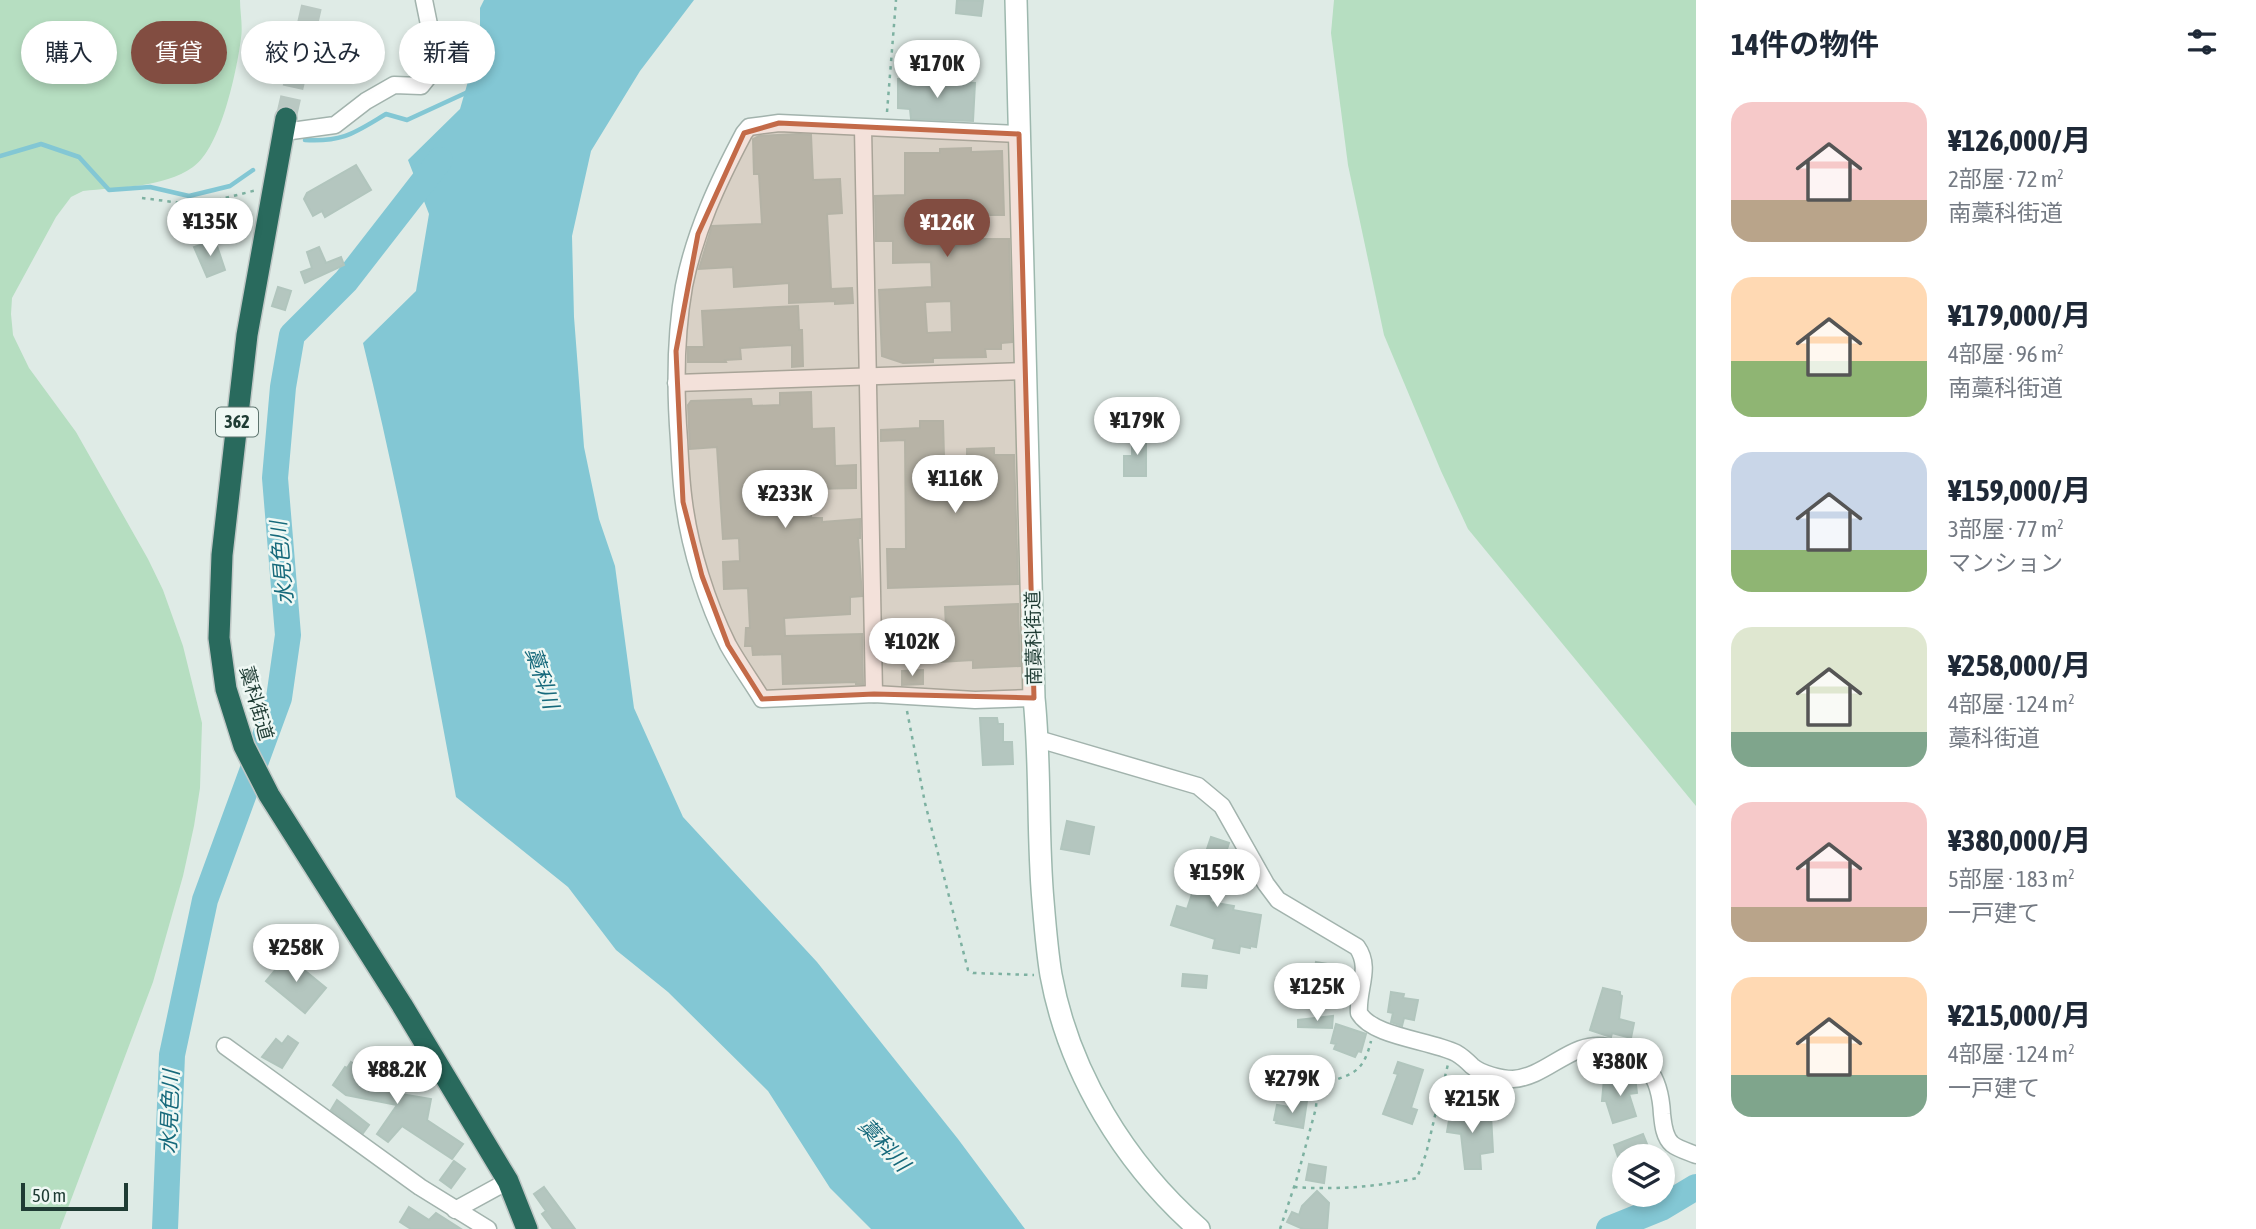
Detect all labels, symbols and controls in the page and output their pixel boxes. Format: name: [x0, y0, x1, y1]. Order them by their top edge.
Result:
chip: 購入: [21, 21, 117, 84]
chip: 賃貸: [131, 21, 227, 84]
chip: 絞り込み: [241, 21, 385, 84]
chip: 新着: [399, 21, 495, 84]
icon: filters: [2183, 23, 2221, 61]
text: 14件の物件: [1731, 27, 1879, 61]
pin: ¥170K: [888, 41, 986, 100]
text: ¥170K: [910, 50, 964, 76]
text: ¥126,000/月: [1948, 123, 2091, 157]
icon: home: [1787, 130, 1871, 214]
text: 2部屋 · 72 m²: [1948, 166, 2064, 192]
pin: ¥135K: [161, 198, 259, 258]
pin: ¥126K: [898, 200, 996, 259]
text: 南藁科街道: [1948, 200, 2063, 226]
text: ¥135K: [183, 208, 237, 234]
text: ¥126K: [920, 209, 974, 235]
text: ¥179,000/月: [1948, 298, 2091, 332]
icon: home: [1787, 305, 1871, 389]
text: 4部屋 · 96 m²: [1948, 341, 2064, 367]
text: 南藁科街道: [1948, 375, 2063, 401]
pin: ¥179K: [1088, 398, 1186, 457]
text: ¥179K: [1110, 407, 1164, 433]
road number: 362: [216, 408, 258, 436]
pin: ¥116K: [906, 456, 1004, 515]
text: ¥116K: [928, 465, 982, 491]
pin: ¥233K: [736, 470, 834, 530]
text: ¥159,000/月: [1948, 473, 2091, 507]
text: ¥233K: [758, 480, 812, 506]
icon: home: [1787, 480, 1871, 564]
text: 3部屋 · 77 m²: [1948, 516, 2064, 542]
water label: 水見色川: [265, 518, 297, 606]
text: マンション: [1948, 550, 2063, 576]
street label: 南藁科街道: [1021, 590, 1045, 686]
pin: ¥102K: [863, 618, 961, 678]
text: ¥102K: [885, 628, 939, 654]
water label: 藁科川: [522, 644, 565, 713]
text: ¥258,000/月: [1948, 648, 2091, 682]
icon: home: [1787, 655, 1871, 739]
street label: 藁科街道: [236, 663, 278, 743]
text: 4部屋 · 124 m²: [1948, 691, 2075, 717]
text: 藁科街道: [1948, 725, 2040, 751]
text: ¥380,000/月: [1948, 823, 2091, 857]
icon: home: [1787, 830, 1871, 914]
pin: ¥159K: [1168, 850, 1266, 909]
text: ¥159K: [1190, 859, 1244, 885]
text: 5部屋 · 183 m²: [1948, 866, 2075, 892]
text: 一戸建て: [1948, 900, 2040, 926]
pin: ¥258K: [247, 925, 345, 984]
text: ¥258K: [269, 934, 323, 960]
pin: ¥125K: [1268, 964, 1366, 1023]
text: ¥125K: [1290, 973, 1344, 999]
text: ¥215,000/月: [1948, 998, 2091, 1032]
icon: home: [1787, 1005, 1871, 1089]
pin: ¥380K: [1571, 1038, 1669, 1098]
text: 4部屋 · 124 m²: [1948, 1041, 2075, 1067]
pin: ¥88.2K: [340, 1046, 454, 1106]
text: ¥380K: [1593, 1048, 1647, 1074]
text: ¥88.2K: [368, 1056, 426, 1082]
pin: ¥279K: [1243, 1056, 1341, 1115]
text: ¥279K: [1265, 1065, 1319, 1091]
water label: 水見色川: [156, 1068, 183, 1154]
text: 一戸建て: [1948, 1075, 2040, 1101]
pin: ¥215K: [1423, 1076, 1521, 1135]
text: ¥215K: [1445, 1085, 1499, 1111]
water label: 藁科川: [854, 1113, 916, 1177]
map controls: [1612, 1144, 1675, 1207]
button: layers: [1612, 1144, 1675, 1207]
scale bar: [21, 1180, 128, 1212]
text: 50 m: [32, 1184, 66, 1206]

